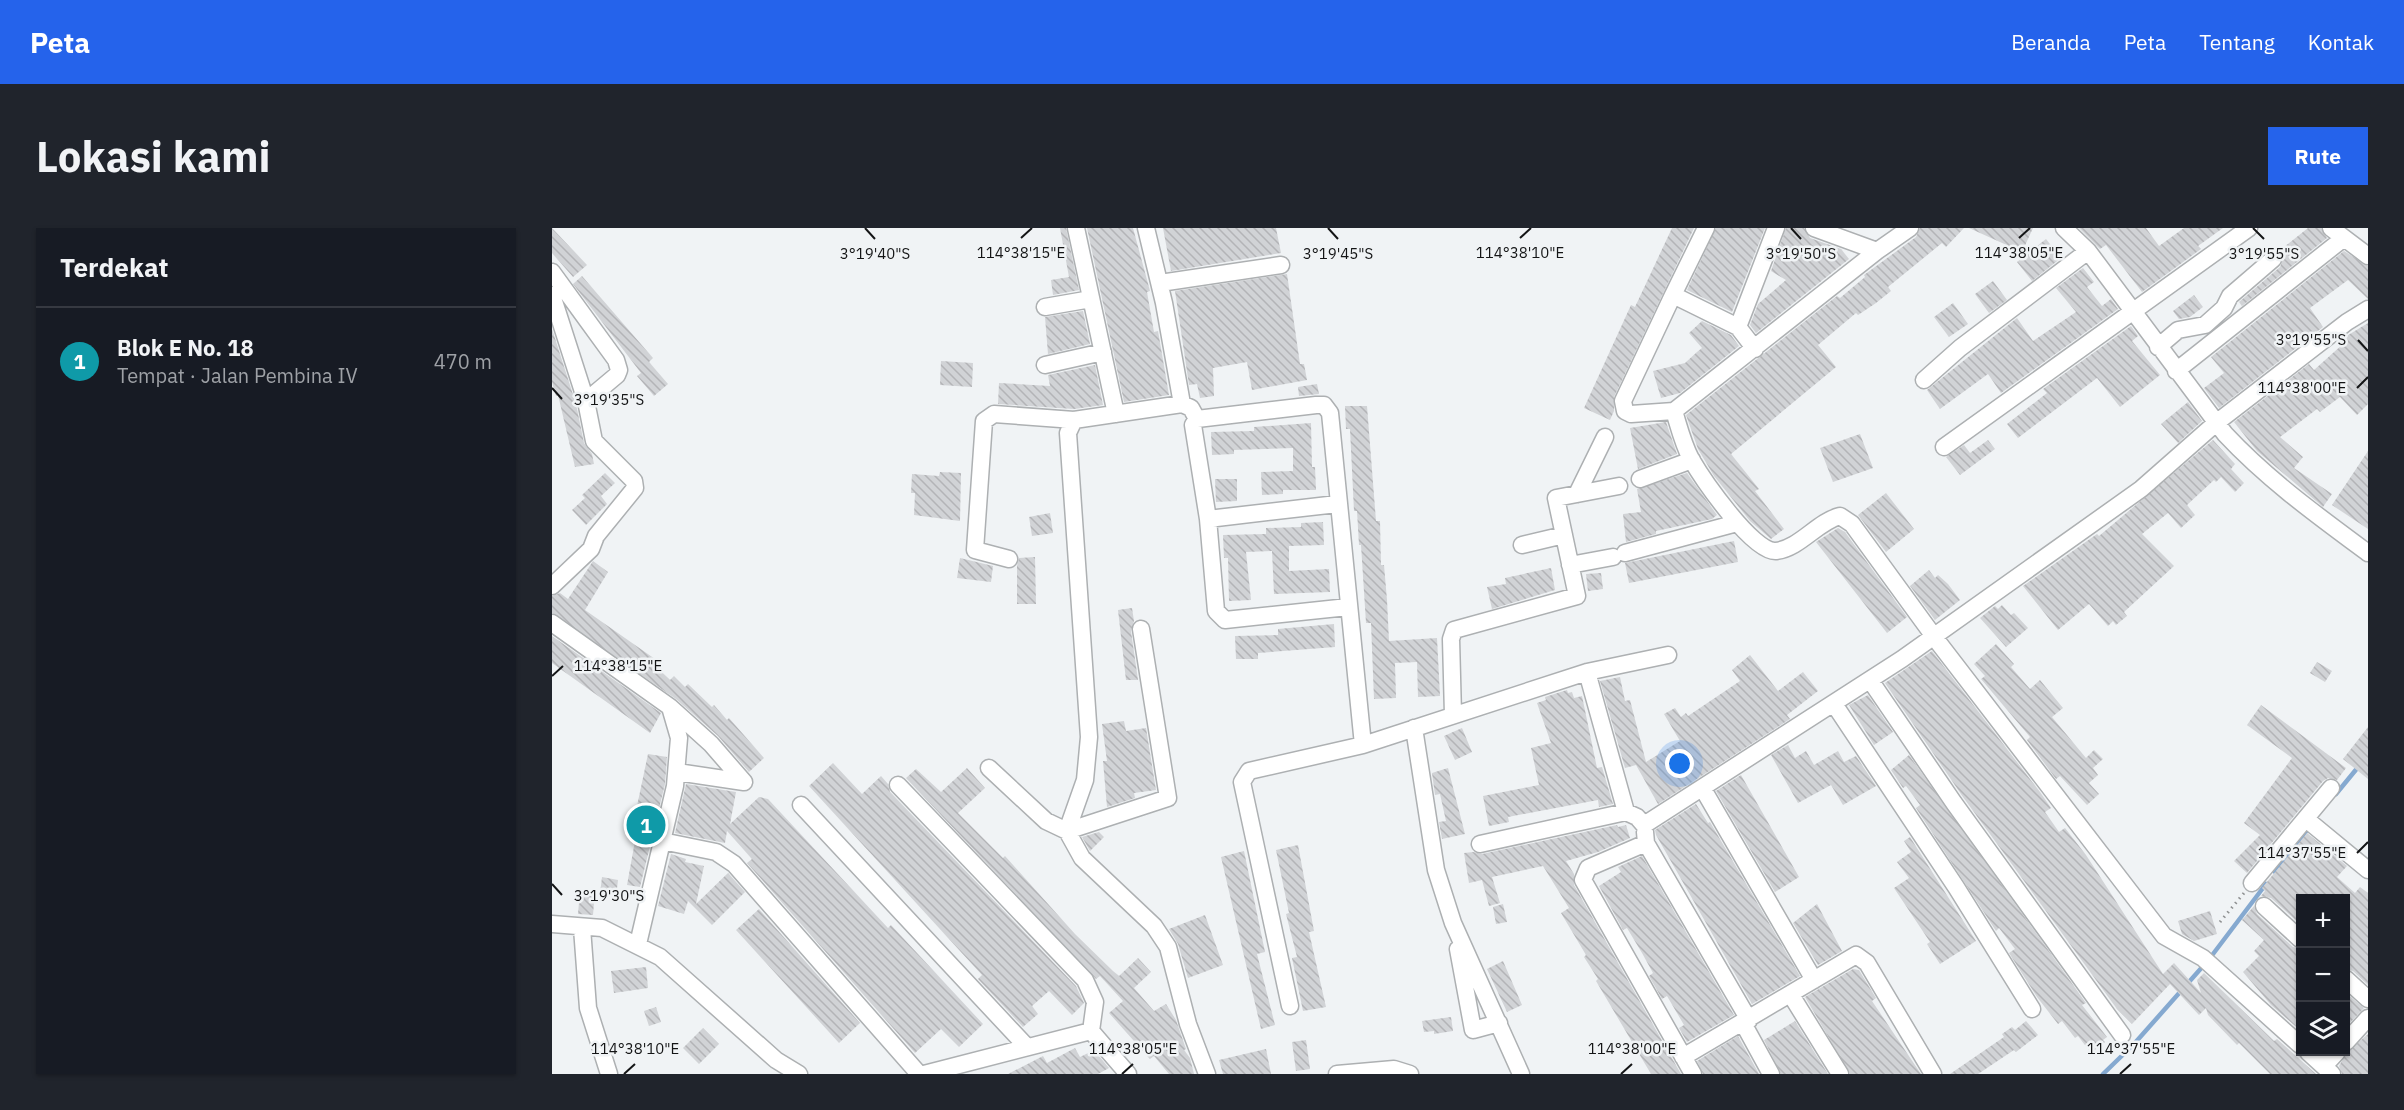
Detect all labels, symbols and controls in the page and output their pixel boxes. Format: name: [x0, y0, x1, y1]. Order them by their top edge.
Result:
text: Peta: [30, 24, 90, 61]
text: Beranda: [2011, 28, 2091, 56]
text: Peta: [2124, 28, 2166, 56]
text: Tentang: [2199, 28, 2275, 56]
text: Kontak: [2308, 28, 2374, 56]
button: Rute: [2268, 127, 2368, 185]
text: Lokasi kami: [36, 129, 270, 184]
text: 114°38'15"E: [977, 243, 1065, 262]
text: 114°38'10"E: [1476, 243, 1564, 262]
text: 114°38'05"E: [1975, 243, 2063, 262]
text: 3°19'40"S: [840, 244, 910, 263]
text: 3°19'45"S: [1303, 244, 1373, 263]
text: 3°19'50"S: [1766, 244, 1836, 263]
text: 3°19'55"S: [2229, 244, 2299, 263]
text: Terdekat: [60, 250, 169, 284]
text: 3°19'55"S: [2276, 330, 2346, 349]
text: Blok E No. 18: [117, 333, 254, 362]
text: 1: [74, 348, 86, 375]
text: 470 m: [434, 348, 492, 375]
text: Tempat · Jalan Pembina IV: [117, 362, 358, 389]
text: 114°38'00"E: [2258, 378, 2346, 397]
text: 3°19'35"S: [574, 390, 644, 409]
text: 114°38'15"E: [574, 656, 662, 675]
your location: [1665, 749, 1694, 778]
pin: 1: [626, 802, 665, 848]
text: 114°37'55"E: [2258, 843, 2346, 862]
text: 3°19'30"S: [574, 886, 644, 905]
map controls: [2296, 894, 2350, 1056]
button: +: [2296, 894, 2350, 948]
button: −: [2296, 948, 2350, 1002]
button: layers: [2296, 1002, 2350, 1056]
text: 114°38'10"E: [591, 1039, 679, 1058]
text: 114°38'05"E: [1089, 1039, 1177, 1058]
text: 114°38'00"E: [1588, 1039, 1676, 1058]
text: 114°37'55"E: [2087, 1039, 2175, 1058]

